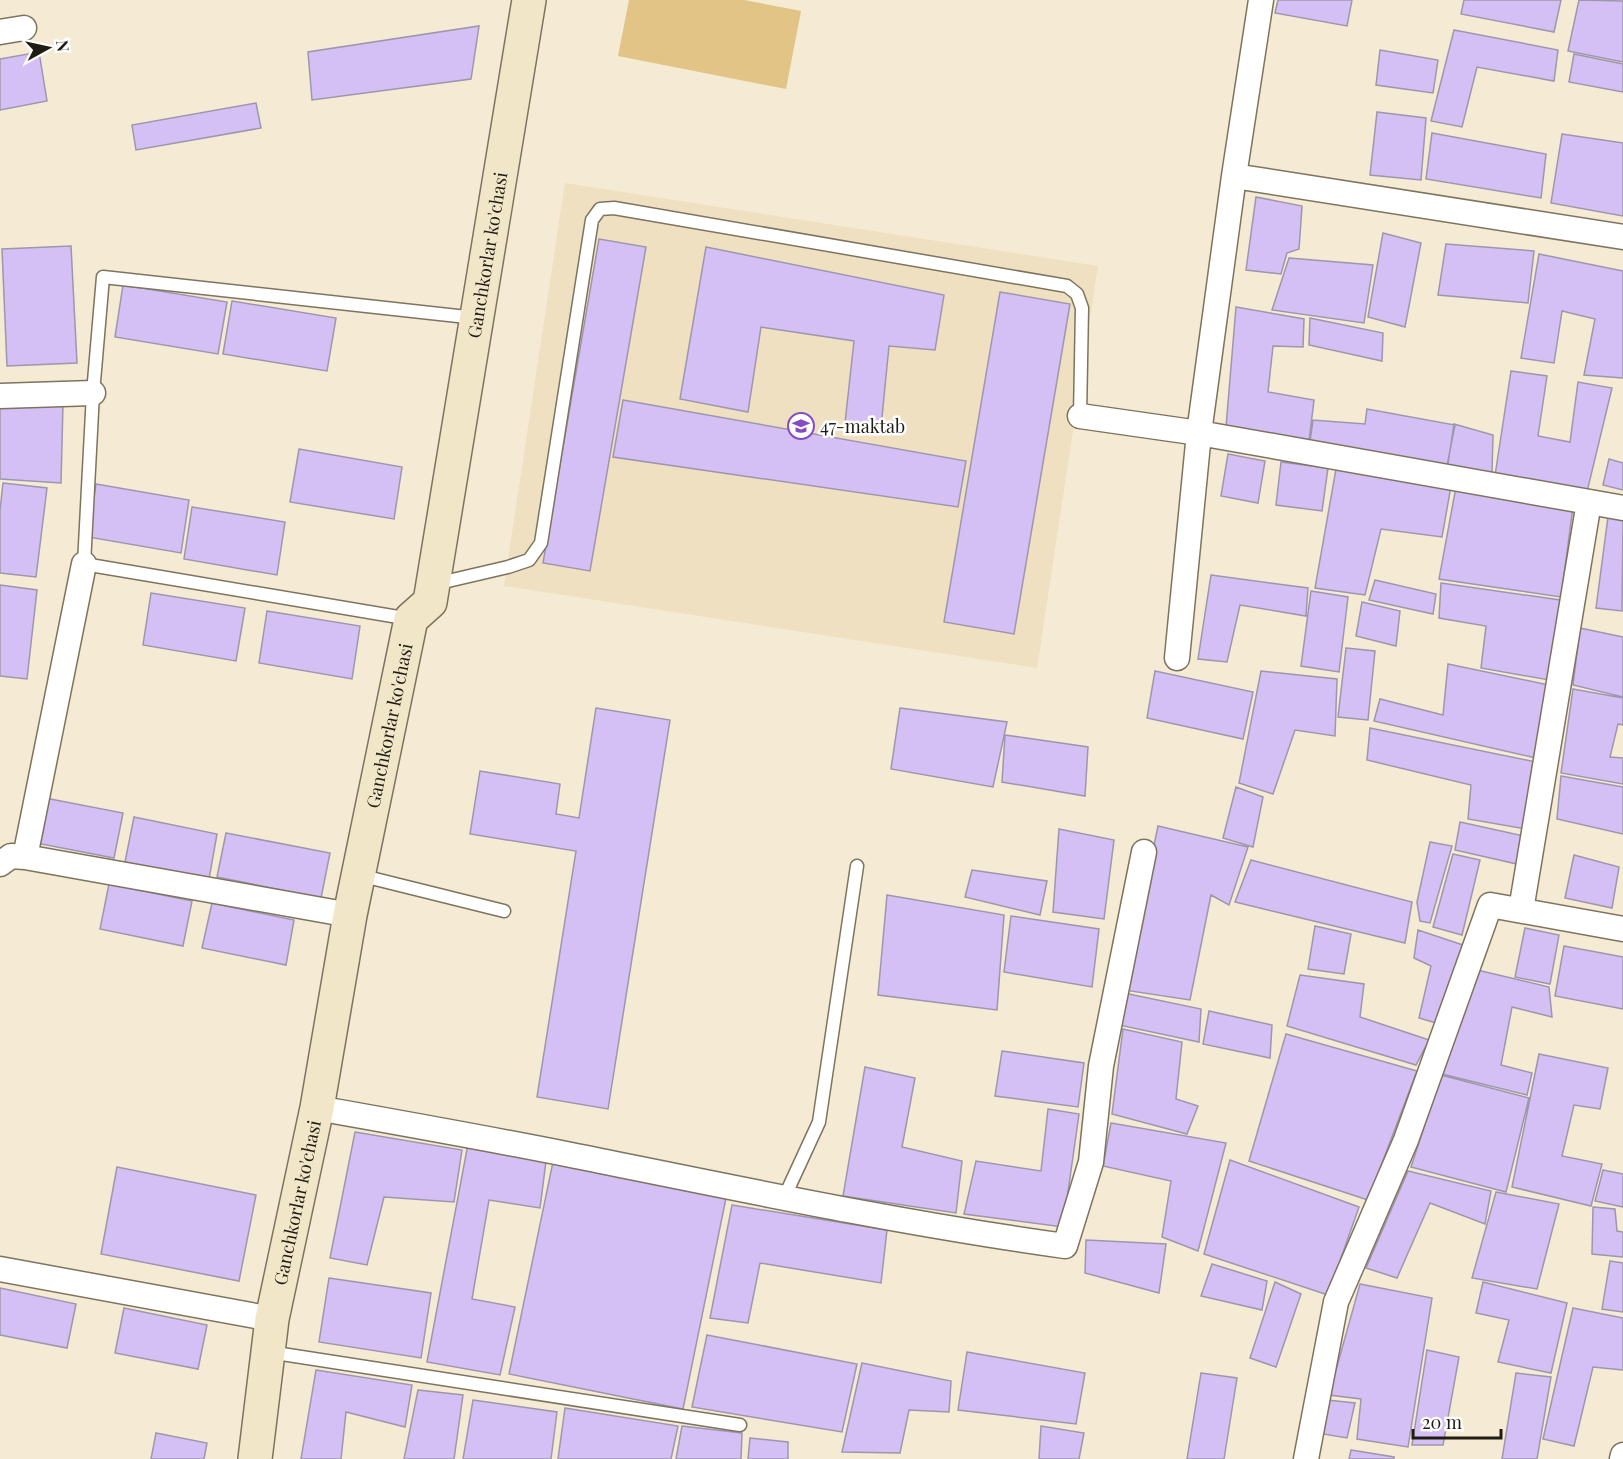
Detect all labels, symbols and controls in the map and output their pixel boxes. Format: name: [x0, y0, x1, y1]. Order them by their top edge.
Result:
north arrow: [18, 18, 78, 78]
text: N: [52, 39, 75, 53]
street label: Ganchkorlar ko'chasi: [462, 170, 513, 340]
school or university icon: 47-maktab: [786, 411, 816, 441]
place label: 47-maktab: [820, 414, 905, 438]
street label: Ganchkorlar ko'chasi: [360, 641, 418, 810]
street label: Ganchkorlar ko'chasi: [268, 1118, 326, 1287]
scale bar: [1413, 1402, 1502, 1440]
text: 20 m: [1422, 1410, 1462, 1434]

